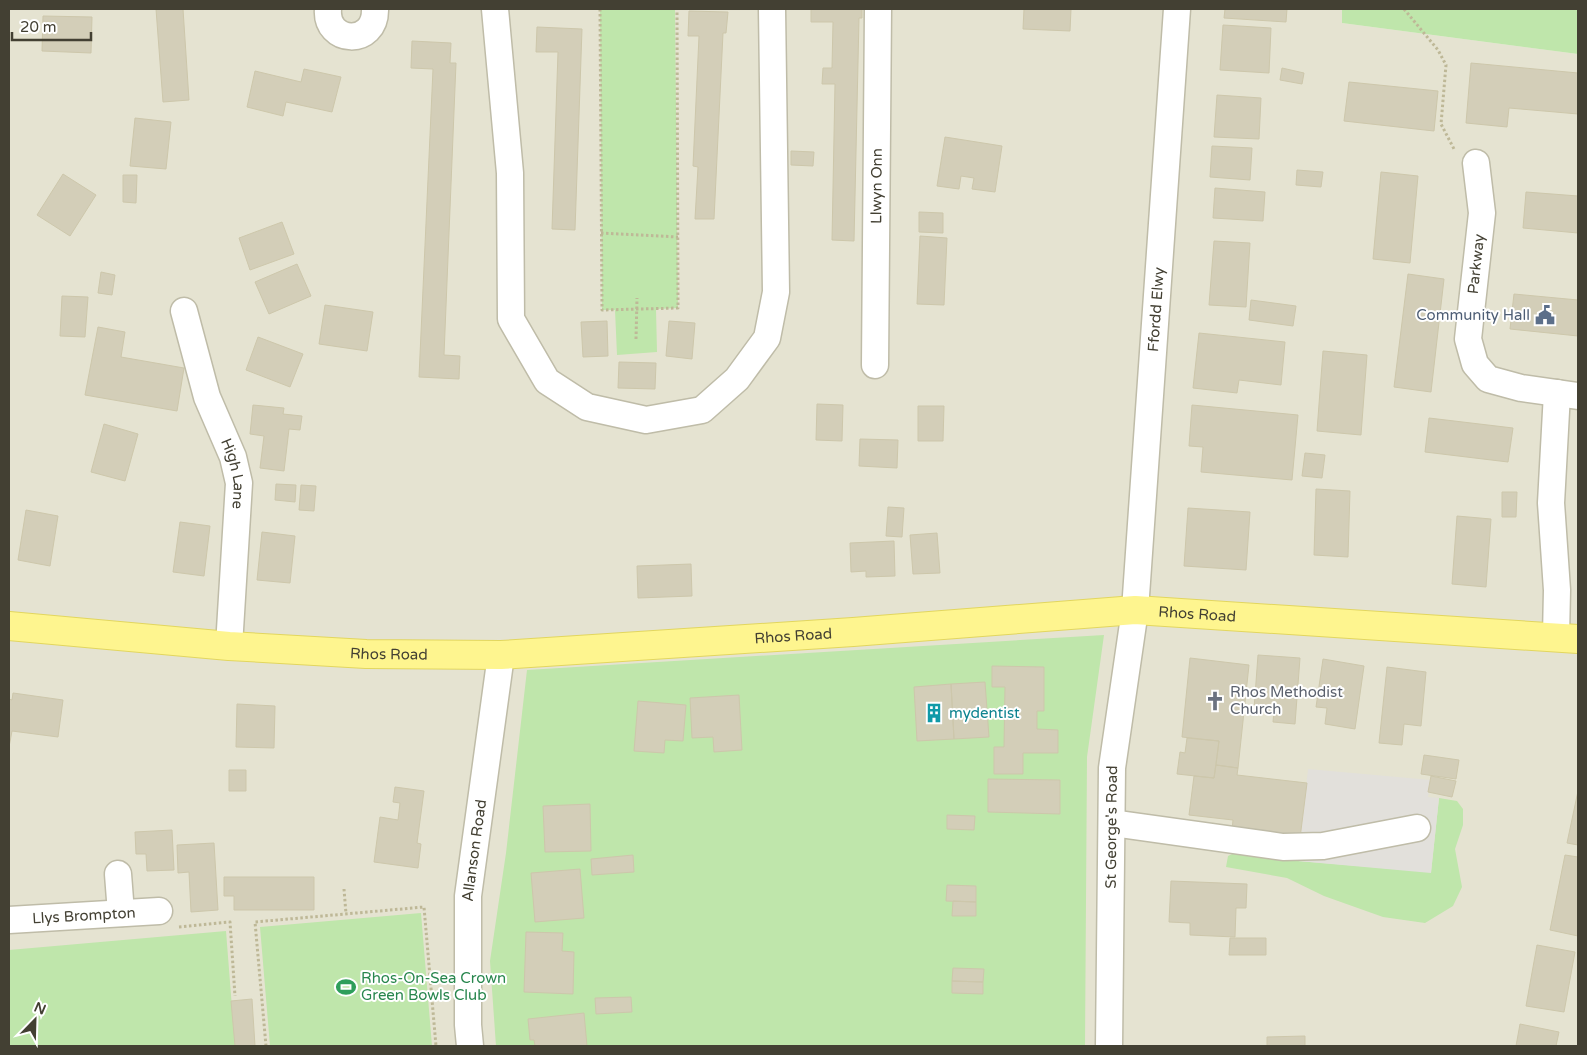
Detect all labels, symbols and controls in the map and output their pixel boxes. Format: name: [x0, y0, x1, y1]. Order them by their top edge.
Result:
scale bar: [12, 10, 91, 42]
text: 20 m: [20, 18, 57, 36]
street label: Llwyn Onn: [867, 148, 886, 224]
street label: Parkway: [1464, 233, 1488, 295]
street label: Ffordd Elwy: [1144, 266, 1168, 352]
public building icon: Community Hall: [1534, 304, 1556, 326]
place label: Community Hall: [1416, 306, 1530, 324]
street label: High Lane: [217, 436, 248, 509]
street label: Rhos Road: [1158, 603, 1237, 626]
street label: Rhos Road: [754, 624, 833, 647]
street label: Rhos Road: [349, 644, 428, 663]
place label: Rhos Methodist Church: [1230, 683, 1343, 718]
church icon: Rhos Methodist Church: [1204, 690, 1226, 712]
building icon: mydentist: [923, 702, 945, 724]
place label: mydentist: [949, 704, 1020, 722]
street label: St George's Road: [1102, 765, 1121, 889]
street label: Allanson Road: [459, 798, 490, 902]
street label: Llys Brompton: [32, 903, 136, 928]
place label: Rhos-On-Sea Crown Green Bowls Club: [361, 969, 506, 1004]
sports icon: Rhos-On-Sea Crown Green Bowls Club: [335, 976, 357, 998]
north arrow: [10, 995, 60, 1045]
text: N: [31, 998, 48, 1019]

